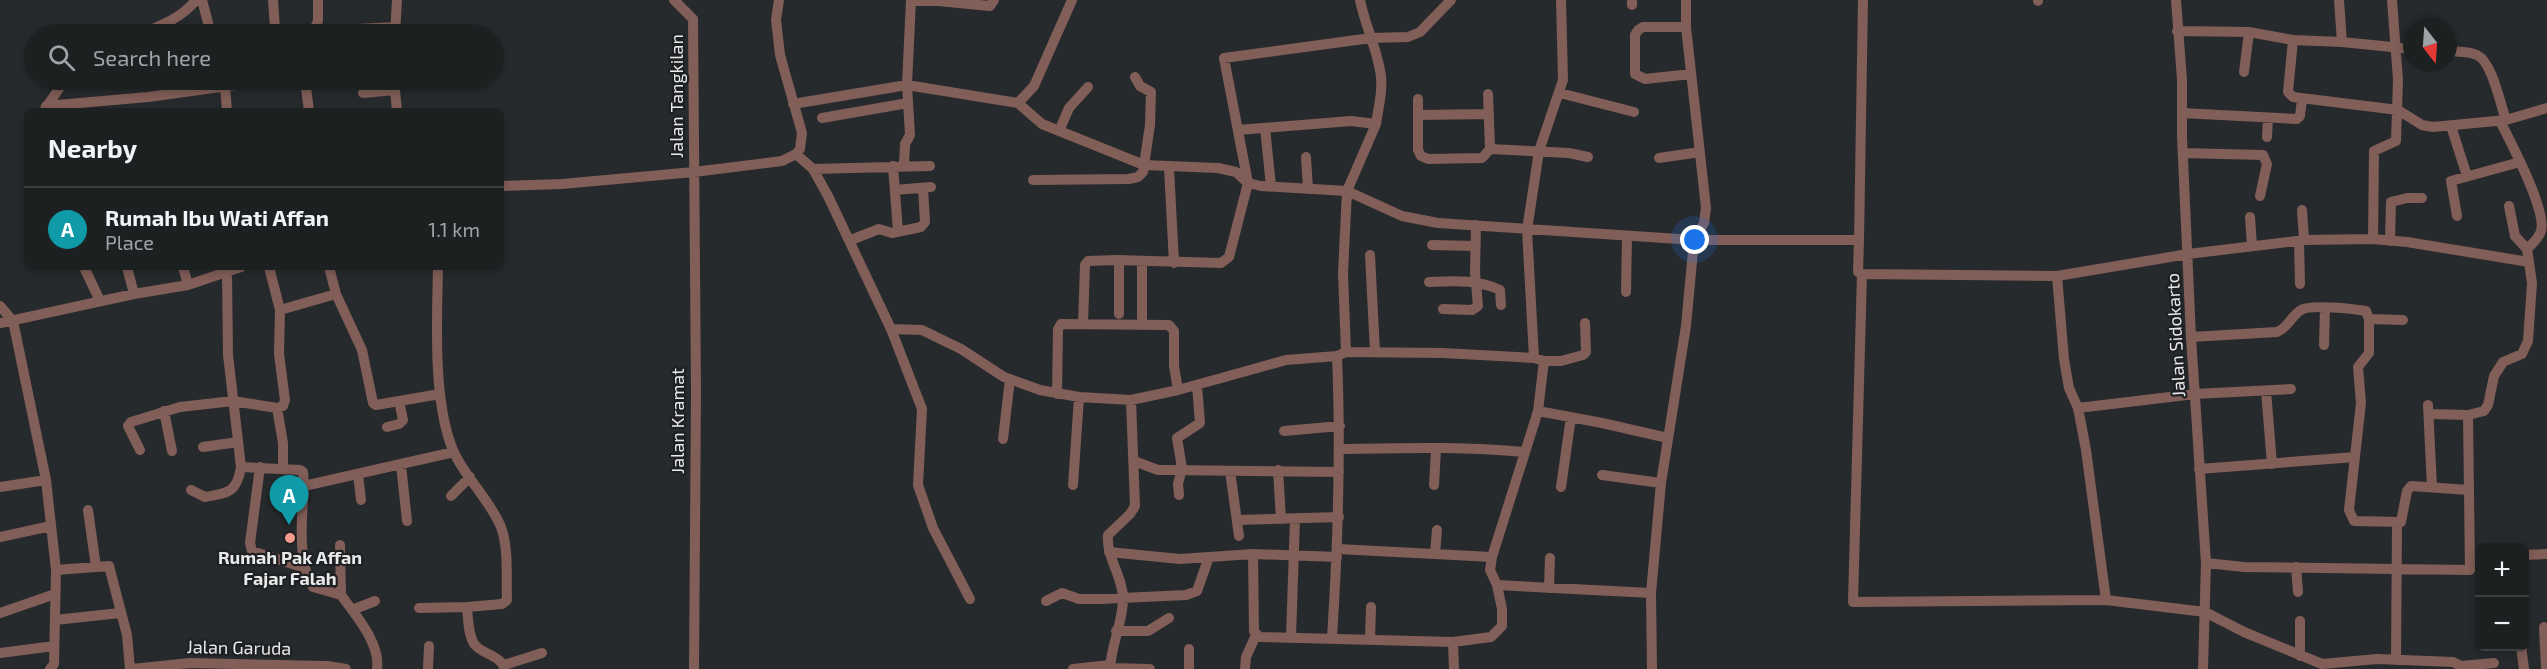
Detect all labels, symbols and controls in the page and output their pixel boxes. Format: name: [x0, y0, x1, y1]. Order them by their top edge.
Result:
north arrow: [2403, 18, 2457, 72]
search box: [24, 24, 504, 90]
street label: Jalan Tangkilan: [665, 34, 687, 158]
icon: search: [45, 41, 78, 74]
text: Search here: [93, 44, 211, 70]
text: Nearby: [48, 132, 137, 163]
text: Rumah Ibu Wati Affan: [105, 204, 329, 230]
text: A: [61, 217, 74, 241]
text: 1.1 km: [428, 217, 480, 241]
your location: [1680, 225, 1709, 254]
text: Place: [105, 230, 154, 254]
street label: Jalan Sidokarto: [2161, 272, 2189, 398]
street label: Jalan Kramat: [666, 368, 688, 474]
pin: A: [270, 476, 308, 525]
marker: Rumah Pak Affan Fajar Falah: [283, 531, 297, 545]
map controls: [2475, 543, 2529, 651]
button: +: [2475, 543, 2529, 597]
place label: Rumah Pak Affan Fajar Falah: [218, 546, 362, 589]
button: −: [2475, 597, 2529, 651]
street label: Jalan Garuda: [187, 635, 291, 659]

